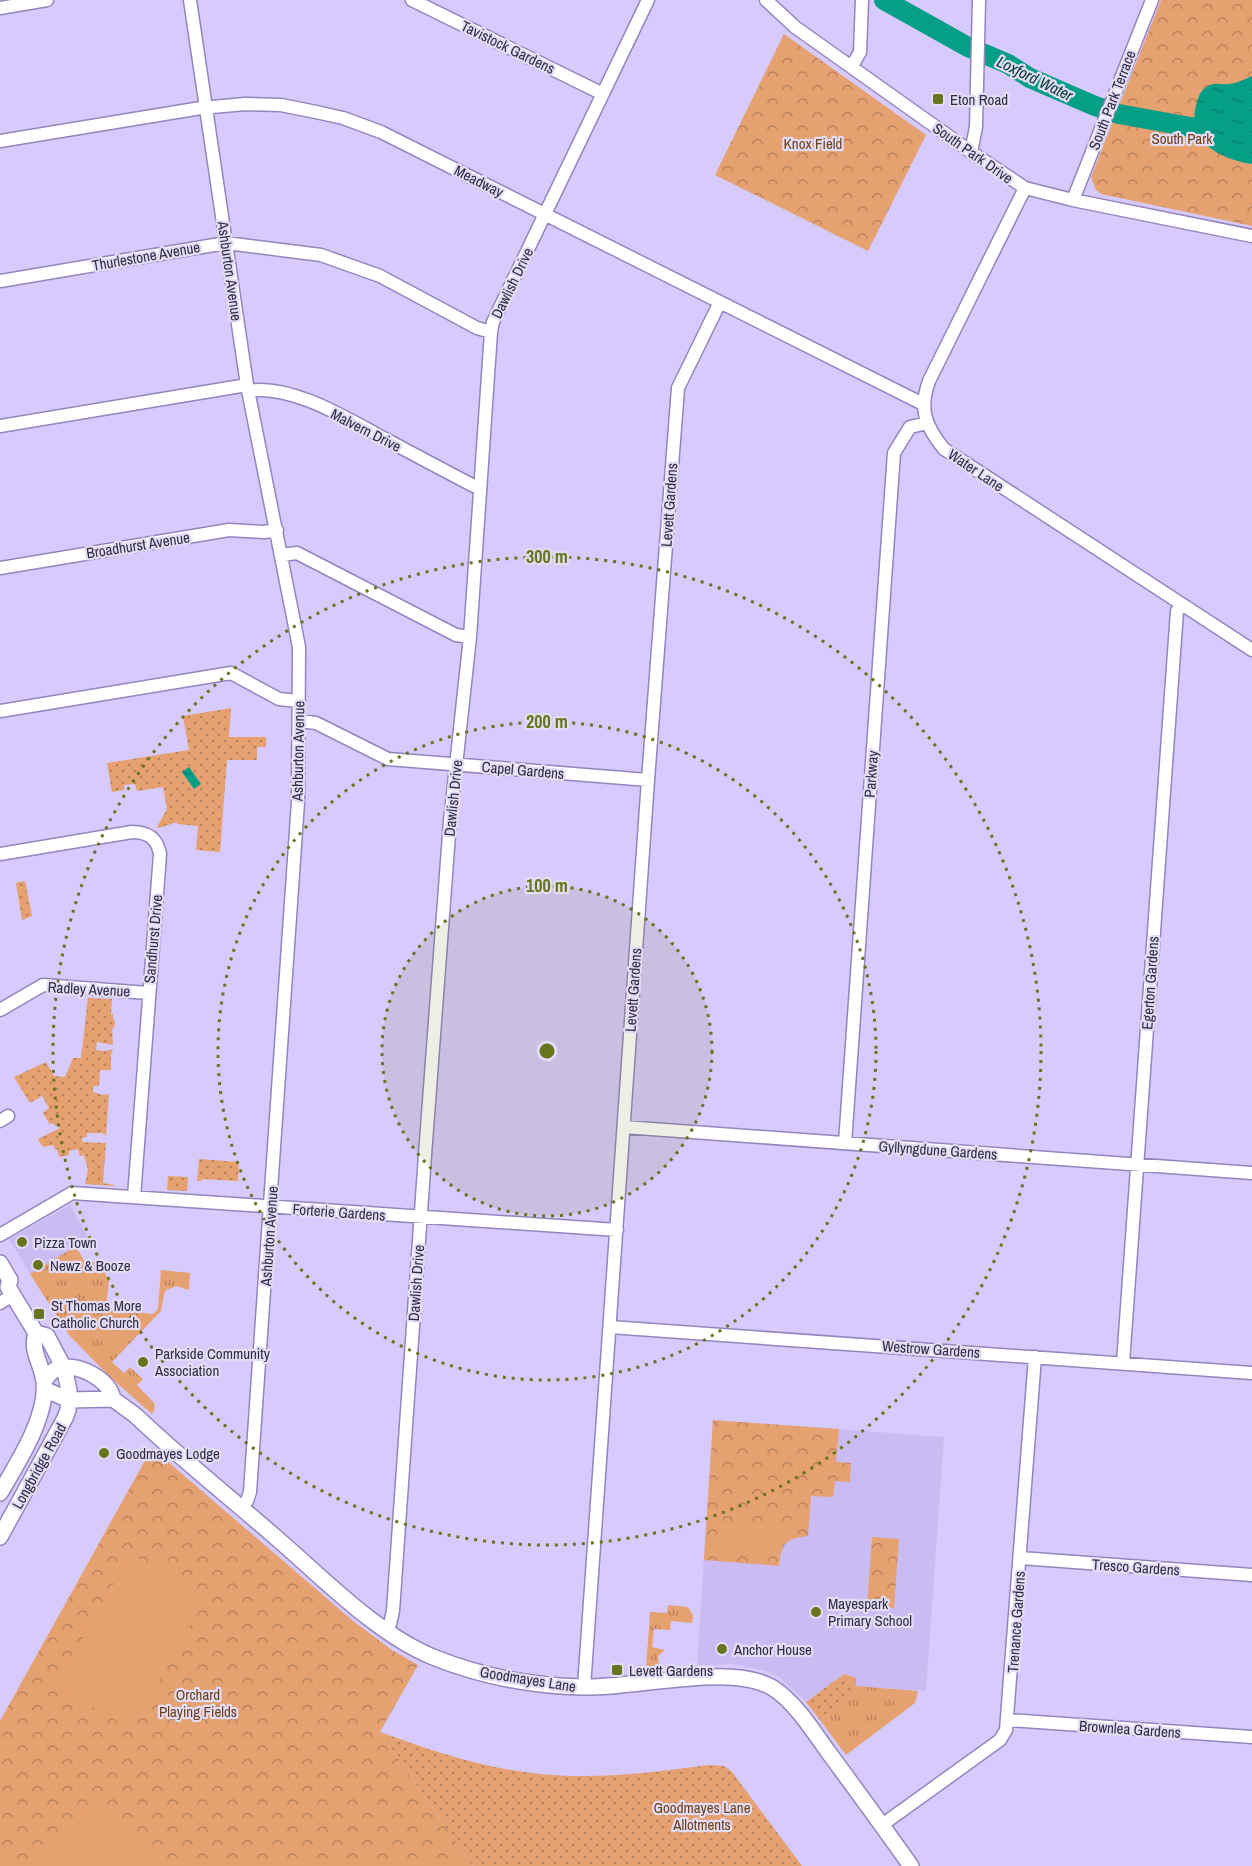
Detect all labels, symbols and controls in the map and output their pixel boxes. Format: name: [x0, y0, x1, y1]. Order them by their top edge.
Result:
street label: Tavistock Gardens: [458, 15, 558, 79]
street label: South Park Terrace: [1083, 47, 1141, 153]
water label: Loxford Water: [993, 50, 1077, 106]
place label: Eton Road: [950, 89, 1008, 110]
marker: Eton Road: [931, 92, 945, 106]
street label: South Park Drive: [929, 118, 1018, 189]
park label: South Park: [1152, 128, 1213, 149]
park label: Knox Field: [784, 133, 842, 154]
street label: Meadway: [451, 160, 508, 203]
street label: Ashburton Avenue: [212, 219, 247, 322]
street label: Thurlestone Avenue: [90, 236, 202, 276]
street label: Dawlish Drive: [486, 244, 538, 322]
street label: Malvern Drive: [327, 403, 405, 457]
street label: Water Lane: [944, 444, 1008, 496]
street label: Levett Gardens: [656, 462, 682, 548]
street label: Broadhurst Avenue: [85, 526, 191, 564]
text: 300 m: [526, 544, 568, 569]
street label: Ashburton Avenue: [287, 701, 309, 802]
text: 200 m: [526, 709, 568, 734]
street label: Parkway: [859, 749, 883, 798]
street label: Capel Gardens: [481, 756, 565, 784]
street label: Dawlish Drive: [439, 759, 467, 837]
text: 100 m: [526, 873, 568, 898]
street label: Sandhurst Drive: [139, 894, 167, 984]
street label: Egerton Gardens: [1136, 936, 1164, 1030]
street label: Levett Gardens: [620, 947, 646, 1033]
street label: Radley Avenue: [47, 976, 131, 1002]
centre of rings: [537, 1041, 557, 1061]
street label: Gyllyngdune Gardens: [878, 1135, 998, 1165]
street label: Ashburton Avenue: [255, 1185, 283, 1288]
street label: Forterie Gardens: [292, 1198, 386, 1226]
place label: Pizza Town: [34, 1232, 97, 1253]
marker: Pizza Town: [15, 1235, 29, 1249]
street label: Dawlish Drive: [403, 1244, 429, 1322]
place label: Newz & Booze: [50, 1255, 131, 1276]
marker: Newz & Booze: [31, 1258, 45, 1272]
place label: St Thomas More Catholic Church: [51, 1295, 142, 1333]
marker: St Thomas More Catholic Church: [32, 1307, 46, 1321]
street label: Westrow Gardens: [881, 1335, 981, 1363]
place label: Parkside Community Association: [154, 1343, 271, 1381]
marker: Parkside Community Association: [136, 1355, 150, 1369]
street label: Longbridge Road: [7, 1419, 71, 1513]
place label: Goodmayes Lodge: [116, 1443, 220, 1464]
marker: Goodmayes Lodge: [97, 1446, 111, 1460]
street label: Tresco Gardens: [1091, 1553, 1181, 1581]
street label: Trenance Gardens: [1002, 1570, 1030, 1674]
place label: Mayespark Primary School: [828, 1593, 912, 1631]
marker: Mayespark Primary School: [809, 1605, 823, 1619]
place label: Anchor House: [733, 1639, 812, 1660]
marker: Anchor House: [715, 1642, 729, 1656]
place label: Levett Gardens: [629, 1660, 713, 1681]
street label: Goodmayes Lane: [478, 1661, 578, 1697]
marker: Levett Gardens: [610, 1663, 624, 1677]
park label: Orchard Playing Fields: [159, 1684, 237, 1722]
street label: Brownlea Gardens: [1078, 1715, 1182, 1743]
park label: Goodmayes Lane Allotments: [653, 1797, 751, 1835]

